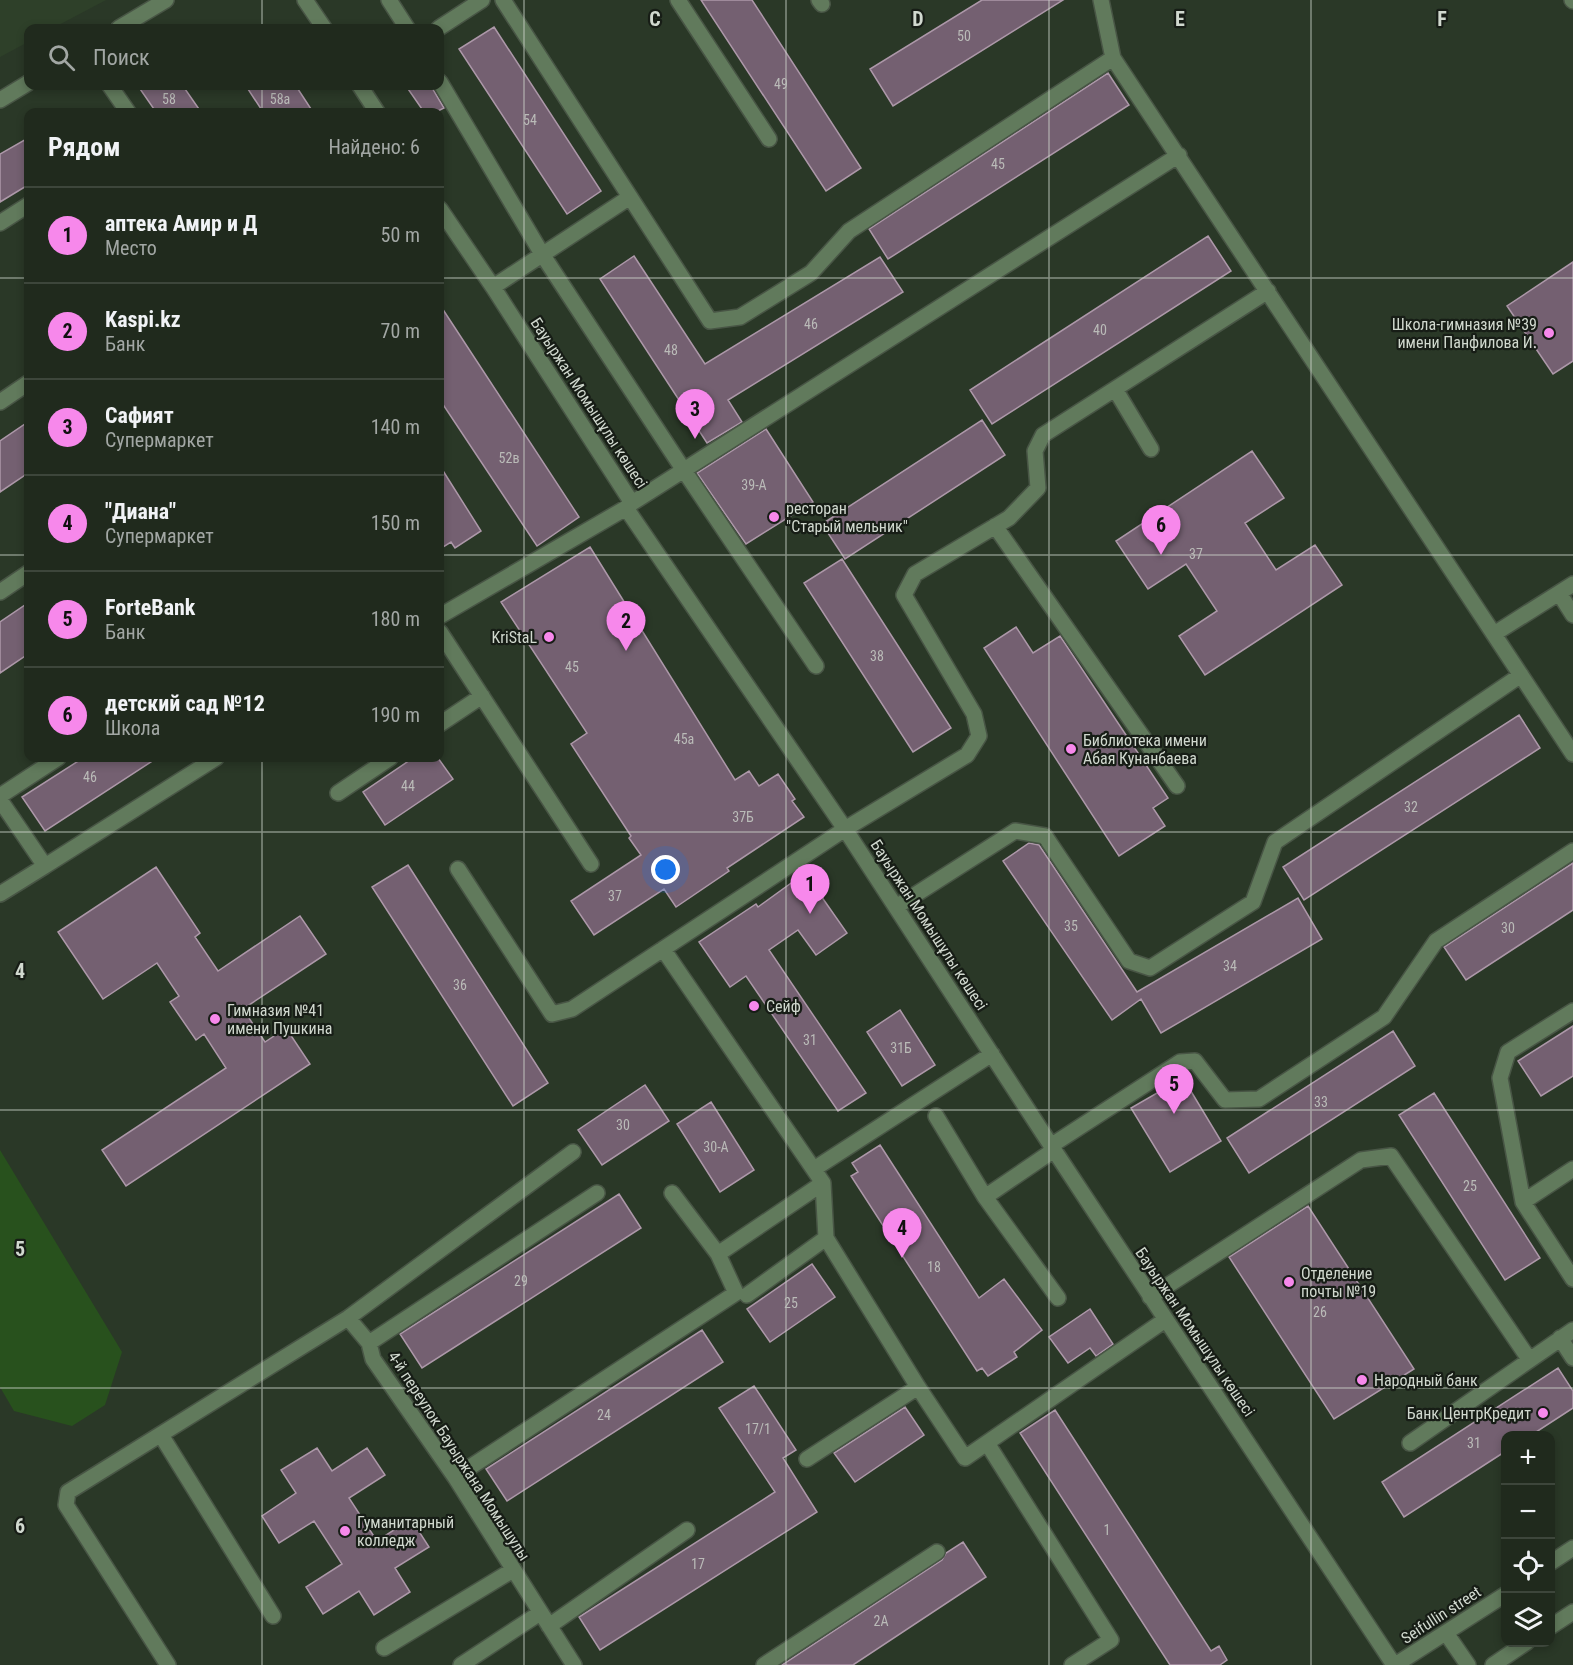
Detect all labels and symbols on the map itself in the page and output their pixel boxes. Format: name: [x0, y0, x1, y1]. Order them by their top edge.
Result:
text: C: [649, 7, 661, 31]
text: D: [912, 7, 924, 31]
text: E: [1175, 7, 1185, 31]
text: F: [1437, 7, 1447, 31]
house number: 50: [957, 28, 971, 44]
house number: 49: [774, 76, 788, 92]
house number: 58: [162, 91, 176, 107]
house number: 58а: [270, 91, 290, 107]
house number: 54: [523, 112, 537, 128]
house number: 45: [991, 156, 1005, 172]
street label: Бауыржан Момышұлы көшесі: [527, 314, 651, 492]
place label: Школа-гимназия №39 имени Панфилова И.: [1392, 315, 1537, 352]
house number: 46: [804, 316, 818, 332]
house number: 40: [1093, 322, 1107, 338]
marker: Школа-гимназия №39 имени Панфилова И.: [1542, 326, 1556, 340]
house number: 48: [664, 342, 678, 358]
pin: 3: [676, 390, 714, 439]
house number: 52в: [499, 450, 519, 466]
house number: 39-А: [741, 477, 767, 493]
place label: ресторан "Старый мельник": [786, 499, 908, 536]
pin: 6: [1142, 506, 1180, 555]
marker: ресторан "Старый мельник": [767, 510, 781, 524]
house number: 37: [1189, 546, 1203, 562]
pin: 2: [606, 602, 646, 651]
place label: KriStaL: [491, 628, 537, 647]
marker: KriStaL: [542, 630, 556, 644]
house number: 38: [870, 648, 884, 664]
house number: 45: [565, 659, 579, 675]
house number: 45а: [674, 731, 694, 747]
place label: Библиотека имени Абая Кунанбаева: [1083, 731, 1207, 768]
marker: Библиотека имени Абая Кунанбаева: [1064, 742, 1078, 756]
house number: 46: [83, 769, 97, 785]
house number: 44: [401, 778, 415, 794]
house number: 32: [1404, 799, 1418, 815]
house number: 37Б: [732, 809, 754, 825]
street label: Бауыржан Момышұлы көшесі: [867, 836, 991, 1014]
your location: [651, 855, 680, 884]
pin: 1: [790, 864, 830, 914]
house number: 37: [608, 888, 622, 904]
house number: 35: [1064, 918, 1078, 934]
house number: 30: [1501, 920, 1515, 936]
house number: 34: [1223, 958, 1237, 974]
text: 4: [15, 959, 25, 983]
house number: 36: [453, 977, 467, 993]
place label: Сейф: [766, 997, 801, 1016]
marker: Сейф: [747, 999, 761, 1013]
place label: Гимназия №41 имени Пушкина: [227, 1001, 332, 1038]
marker: Гимназия №41 имени Пушкина: [208, 1012, 222, 1026]
house number: 31: [803, 1032, 817, 1048]
house number: 31Б: [890, 1040, 912, 1056]
pin: 5: [1154, 1064, 1194, 1114]
house number: 33: [1314, 1094, 1328, 1110]
house number: 30: [616, 1117, 630, 1133]
house number: 30-А: [703, 1139, 729, 1155]
house number: 25: [1463, 1178, 1477, 1194]
pin: 4: [882, 1208, 922, 1258]
text: 5: [15, 1237, 25, 1261]
street label: Бауыржан Момышұлы көшесі: [1131, 1244, 1259, 1420]
house number: 18: [927, 1259, 941, 1275]
place label: Отделение почты №19: [1301, 1264, 1376, 1301]
house number: 29: [514, 1273, 528, 1289]
marker: Отделение почты №19: [1282, 1275, 1296, 1289]
house number: 25: [784, 1295, 798, 1311]
house number: 26: [1313, 1304, 1327, 1320]
street label: 4-й переулок Бауыржана Момышулы: [384, 1348, 534, 1564]
place label: Народный банк: [1374, 1371, 1478, 1390]
marker: Народный банк: [1355, 1373, 1369, 1387]
place label: Банк ЦентрКредит: [1407, 1404, 1531, 1423]
marker: Банк ЦентрКредит: [1536, 1406, 1550, 1420]
house number: 24: [597, 1407, 611, 1423]
house number: 17/1: [745, 1421, 771, 1437]
house number: 31: [1467, 1435, 1481, 1451]
place label: Гуманитарный колледж: [357, 1513, 454, 1550]
text: 6: [15, 1514, 25, 1538]
house number: 1: [1104, 1522, 1110, 1538]
marker: Гуманитарный колледж: [338, 1524, 352, 1538]
house number: 17: [691, 1556, 705, 1572]
street label: Seifullin street: [1398, 1582, 1485, 1648]
house number: 2А: [874, 1613, 888, 1629]

